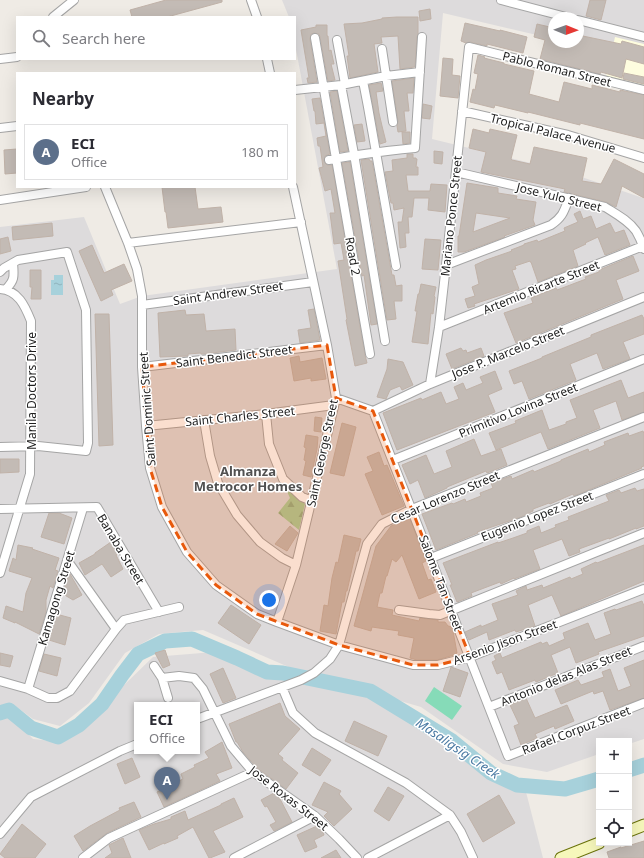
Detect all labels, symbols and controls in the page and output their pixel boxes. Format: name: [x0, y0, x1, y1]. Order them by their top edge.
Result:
north arrow: [548, 12, 584, 48]
search box: [16, 16, 296, 60]
icon: search: [30, 27, 52, 49]
text: Search here: [62, 28, 145, 48]
street label: Pablo Roman Street: [501, 47, 614, 91]
text: Nearby: [32, 87, 94, 110]
street label: Tropical Palace Avenue: [488, 109, 618, 157]
text: ECI: [71, 133, 95, 153]
text: A: [42, 143, 51, 161]
text: 180 m: [241, 143, 279, 161]
text: Office: [71, 153, 107, 171]
street label: Mariano Ponce Street: [436, 154, 466, 277]
street label: Jose Yulo Street: [514, 178, 604, 216]
street label: Road 2: [341, 235, 365, 277]
street label: Artemio Ricarte Street: [480, 256, 602, 318]
street label: Saint Andrew Street: [172, 277, 285, 309]
street label: Jose P. Marcelo Street: [448, 321, 567, 383]
street label: Manila Doctors Drive: [23, 332, 40, 450]
street label: Saint Benedict Street: [175, 340, 294, 372]
street label: Saint Dominic Street: [134, 351, 159, 467]
street label: Primitivo Lovina Street: [456, 378, 581, 442]
street label: Saint George Street: [302, 397, 342, 508]
street label: Saint Charles Street: [184, 402, 296, 430]
district label: Almanza Metrocor Homes: [194, 462, 302, 495]
street label: Cesar Lorenzo Street: [388, 466, 503, 528]
street label: Eugenio Lopez Street: [478, 487, 596, 545]
street label: Banaba Street: [93, 511, 149, 588]
street label: Salome Tan Street: [415, 533, 467, 634]
street label: Kamagong Street: [34, 548, 79, 647]
your location: [259, 590, 279, 610]
street label: Arsenio Jison Street: [451, 615, 560, 669]
street label: Antonio delas Alas Street: [498, 642, 635, 710]
street label: Rafael Corpuz Street: [519, 701, 633, 759]
popup: [134, 702, 200, 754]
text: ECI: [149, 709, 173, 729]
water label: Masaligsig Creek: [413, 713, 504, 783]
text: Office: [149, 729, 185, 747]
map controls: [596, 738, 632, 846]
button: +: [596, 738, 632, 774]
street label: Jose Roxas Street: [245, 761, 333, 835]
pin: A: [154, 767, 180, 800]
button: −: [596, 774, 632, 810]
button: locate: [596, 810, 632, 846]

